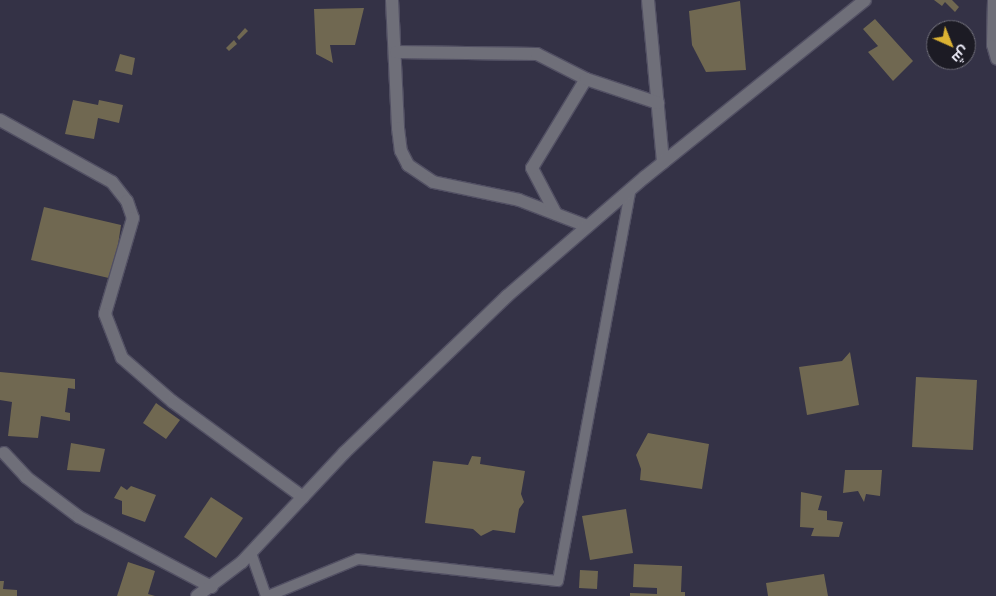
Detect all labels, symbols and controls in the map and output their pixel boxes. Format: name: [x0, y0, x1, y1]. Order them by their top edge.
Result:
north arrow: [926, 20, 976, 70]
text: ش: [948, 42, 973, 68]

